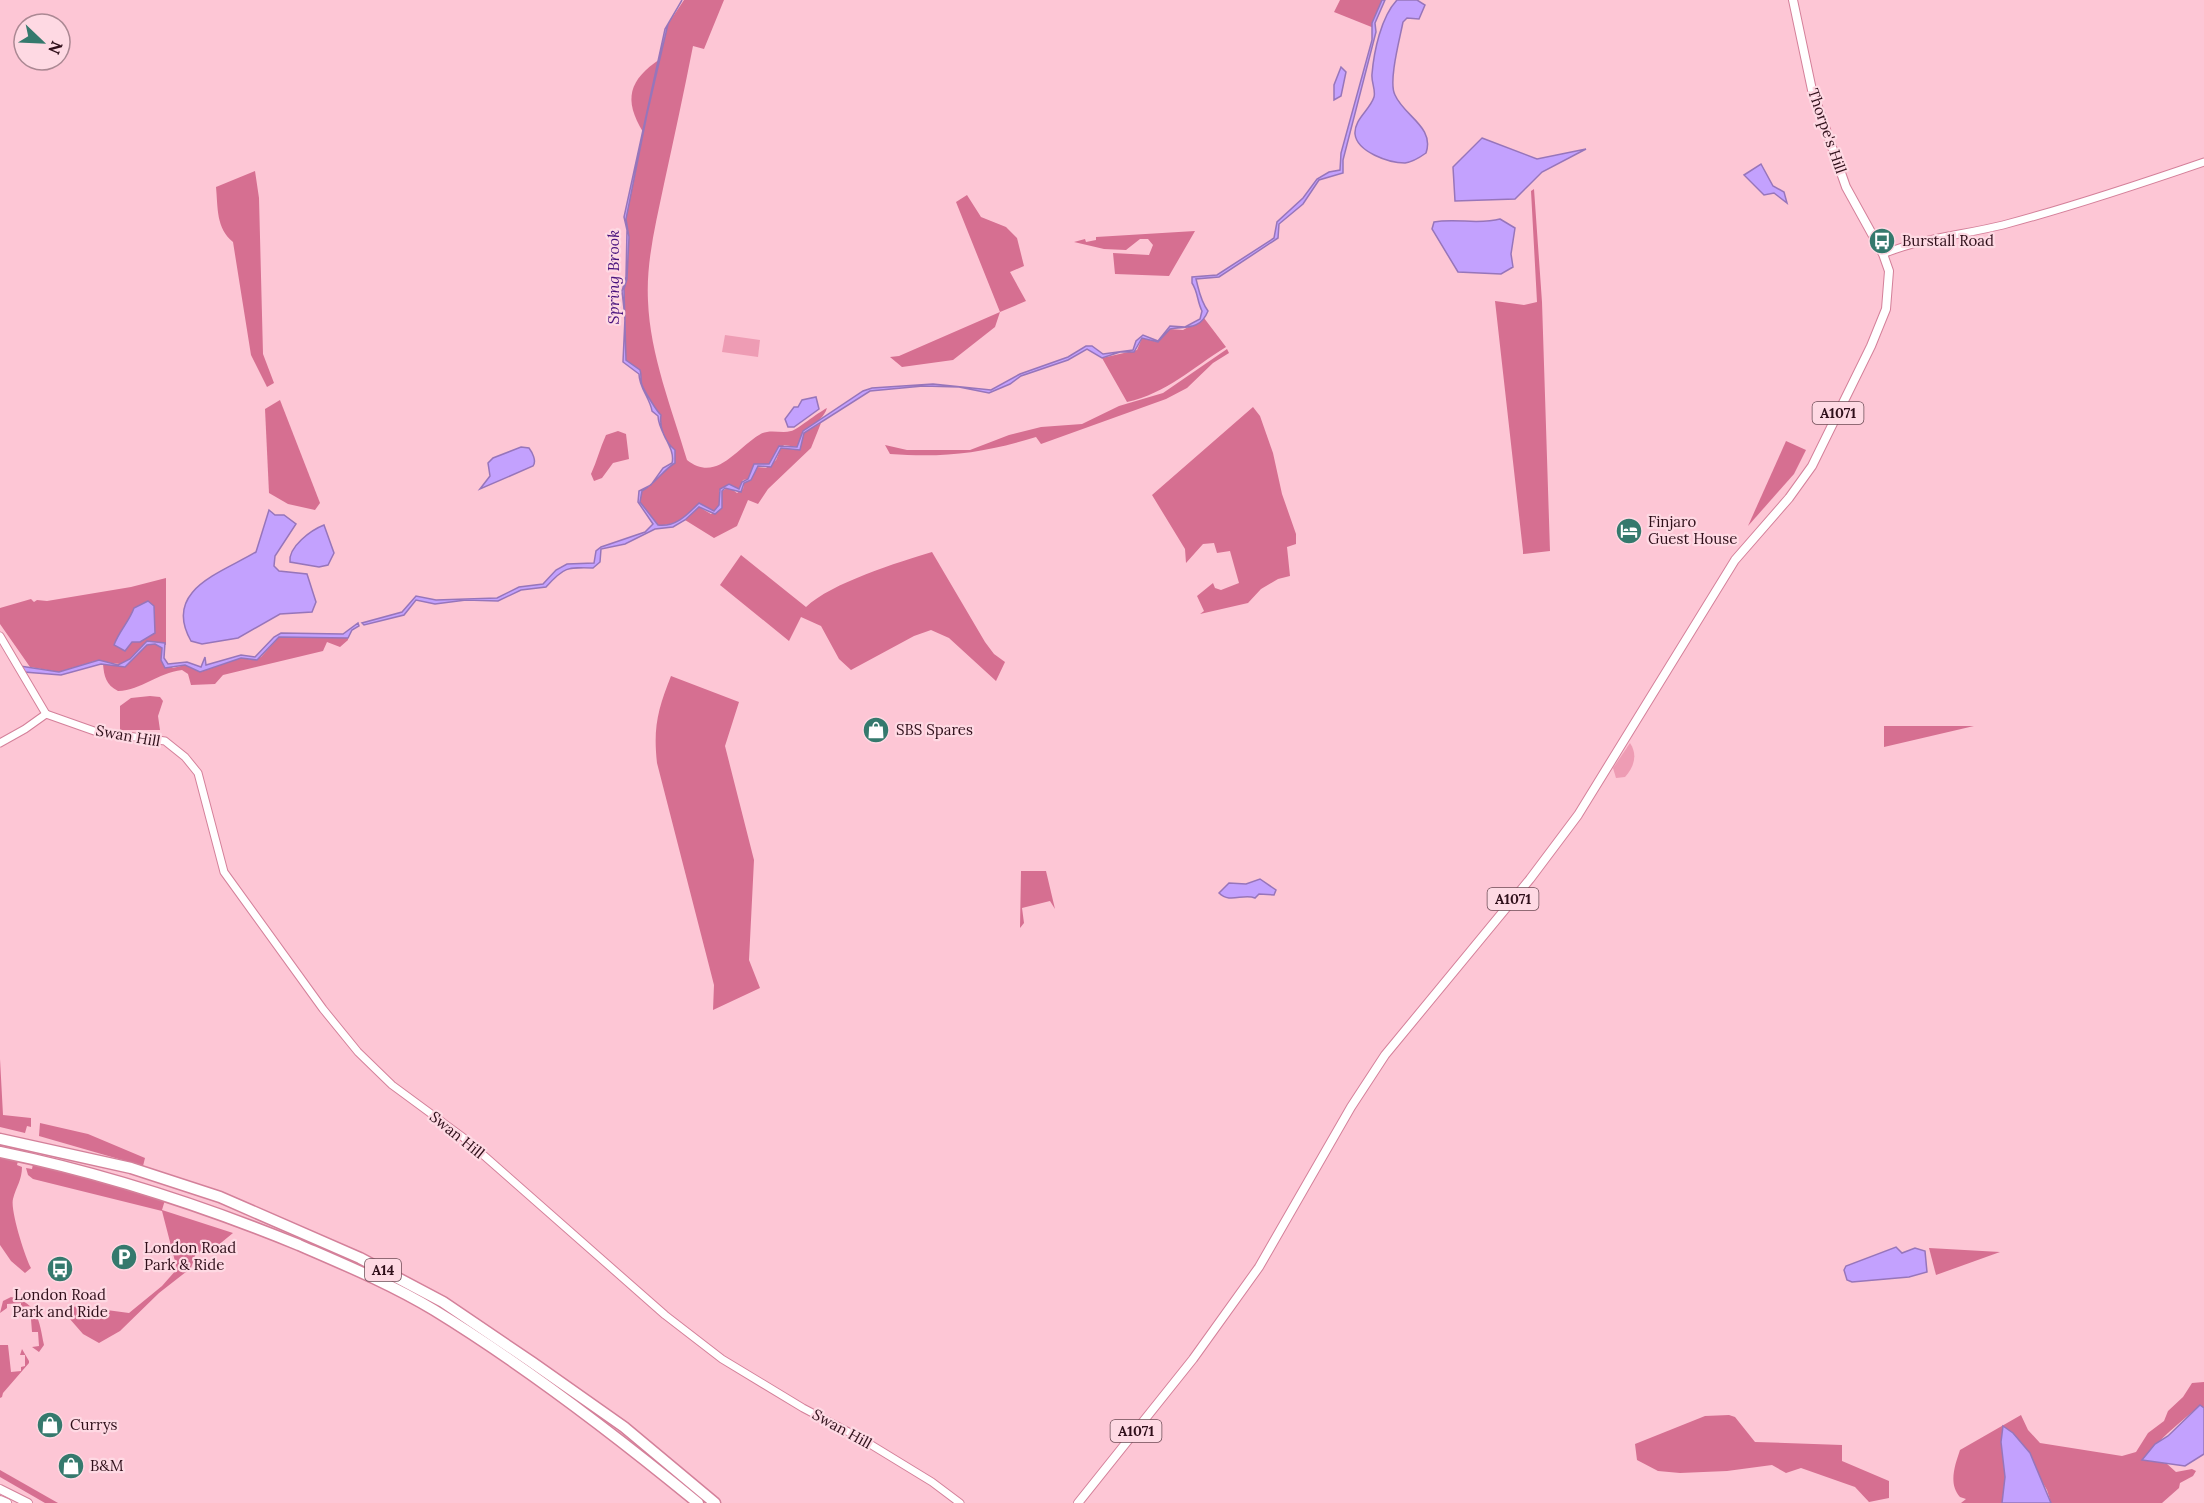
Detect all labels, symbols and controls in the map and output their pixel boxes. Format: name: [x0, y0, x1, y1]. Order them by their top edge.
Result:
north arrow: [12, 12, 72, 72]
text: N: [44, 38, 67, 57]
street label: Thorpe's Hill: [1804, 86, 1851, 176]
bus stop icon: Burstall Road: [1867, 226, 1897, 256]
water label: Spring Brook: [603, 230, 623, 324]
place label: Burstall Road: [1902, 231, 1994, 250]
road number: A1071: [1812, 402, 1864, 424]
place label: Finjaro Guest House: [1648, 512, 1737, 548]
hotel icon: Finjaro Guest House: [1614, 516, 1644, 546]
shop icon: SBS Spares: [861, 715, 891, 745]
place label: SBS Spares: [896, 720, 973, 739]
street label: Swan Hill: [94, 721, 162, 751]
road number: A1071: [1488, 888, 1538, 910]
street label: Swan Hill: [426, 1107, 489, 1162]
place label: London Road Park & Ride: [144, 1238, 236, 1274]
parking icon: London Road Park & Ride: [109, 1242, 139, 1272]
bus stop icon: London Road Park and Ride: [45, 1254, 75, 1284]
road number: A14: [365, 1259, 401, 1281]
place label: London Road Park and Ride: [12, 1285, 108, 1321]
street label: Swan Hill: [809, 1404, 875, 1453]
shop icon: Currys: [35, 1410, 65, 1440]
place label: Currys: [70, 1415, 118, 1434]
road number: A1071: [1110, 1420, 1162, 1442]
shop icon: B&M: [56, 1451, 86, 1481]
place label: B&M: [90, 1456, 124, 1475]

